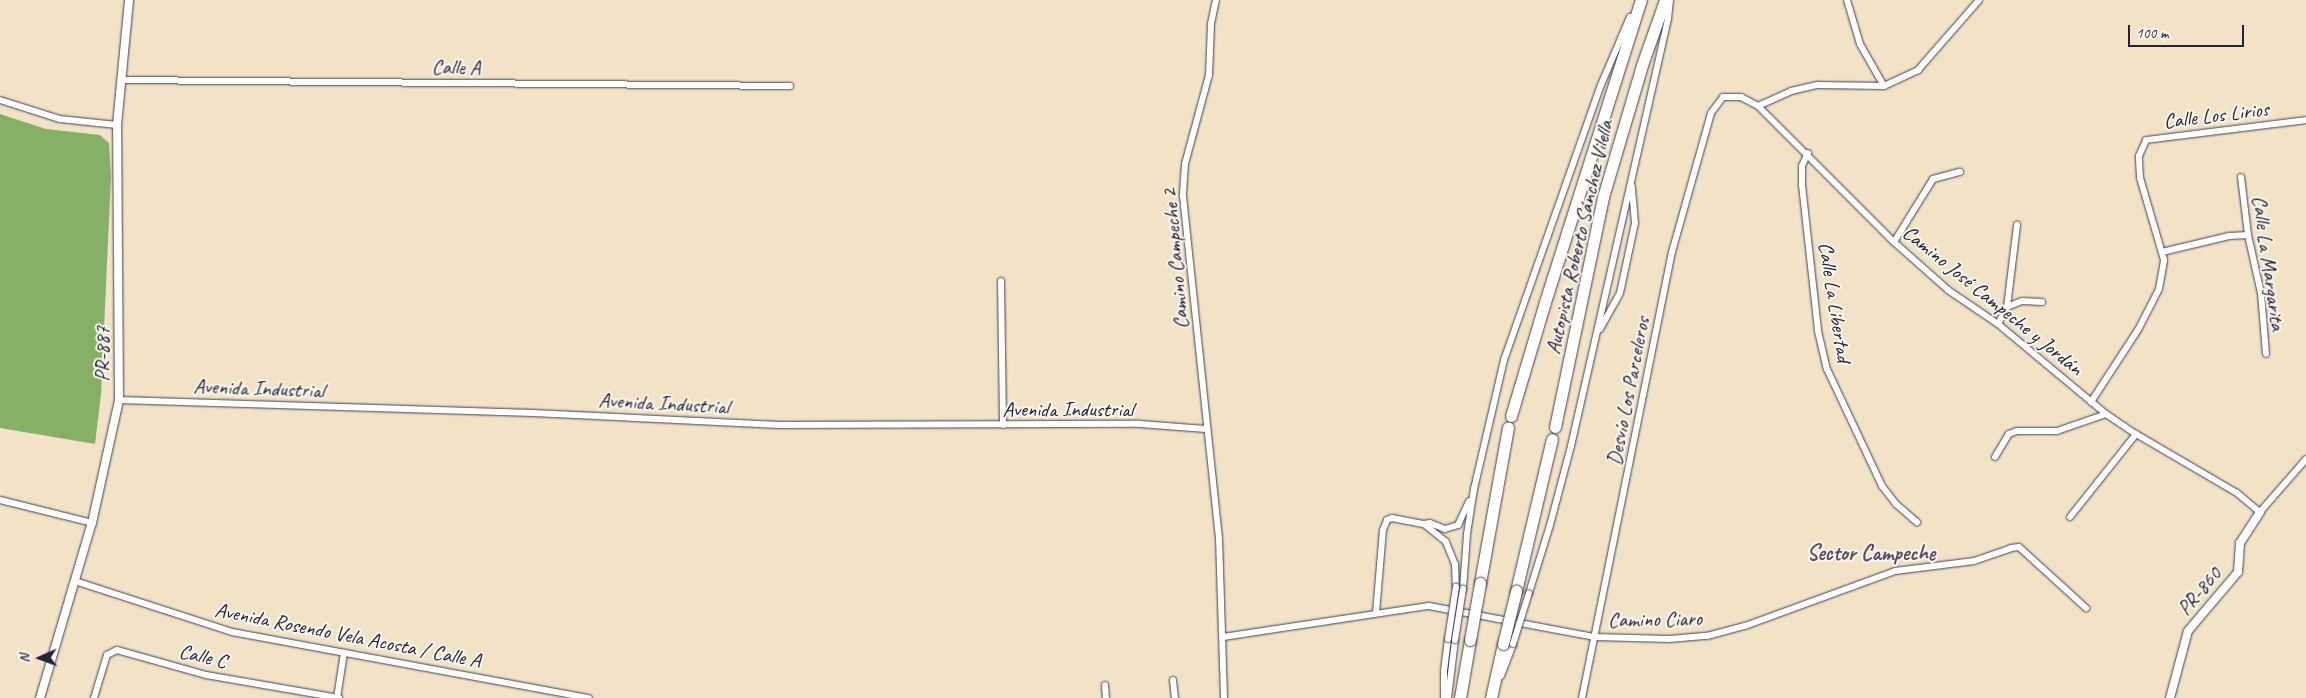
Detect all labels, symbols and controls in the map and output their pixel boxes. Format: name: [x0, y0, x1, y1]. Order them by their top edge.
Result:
scale bar: [2131, 15, 2247, 47]
text: 100 m: [2136, 24, 2168, 43]
street label: Calle A: [431, 54, 481, 80]
street label: Calle Los Lirios: [2162, 96, 2270, 134]
street label: Autopista Roberto Sánchez Vilella: [1540, 118, 1618, 356]
street label: Camino Campeche 2: [1156, 188, 1194, 330]
street label: Calle La Margarita: [2247, 194, 2291, 332]
street label: Camino José Campeche y Jordán: [1898, 219, 2088, 381]
street label: Calle La Libertad: [1813, 240, 1857, 364]
street label: Desvío Los Parceleros: [1601, 315, 1655, 467]
street label: PR-887: [89, 326, 115, 382]
street label: Avenida Industrial: [193, 373, 325, 403]
street label: Avenida Industrial: [598, 387, 730, 419]
street label: Avenida Industrial: [1003, 396, 1133, 422]
district label: Sector Campeche: [1807, 541, 1935, 567]
street label: PR-860: [2172, 562, 2226, 620]
street label: Avenida Rosendo Vela Acosta / Calle A: [213, 597, 483, 673]
street label: Camino Ciaro: [1608, 606, 1702, 632]
north arrow: [15, 633, 65, 683]
street label: Calle C: [177, 638, 229, 674]
text: N: [16, 654, 33, 663]

